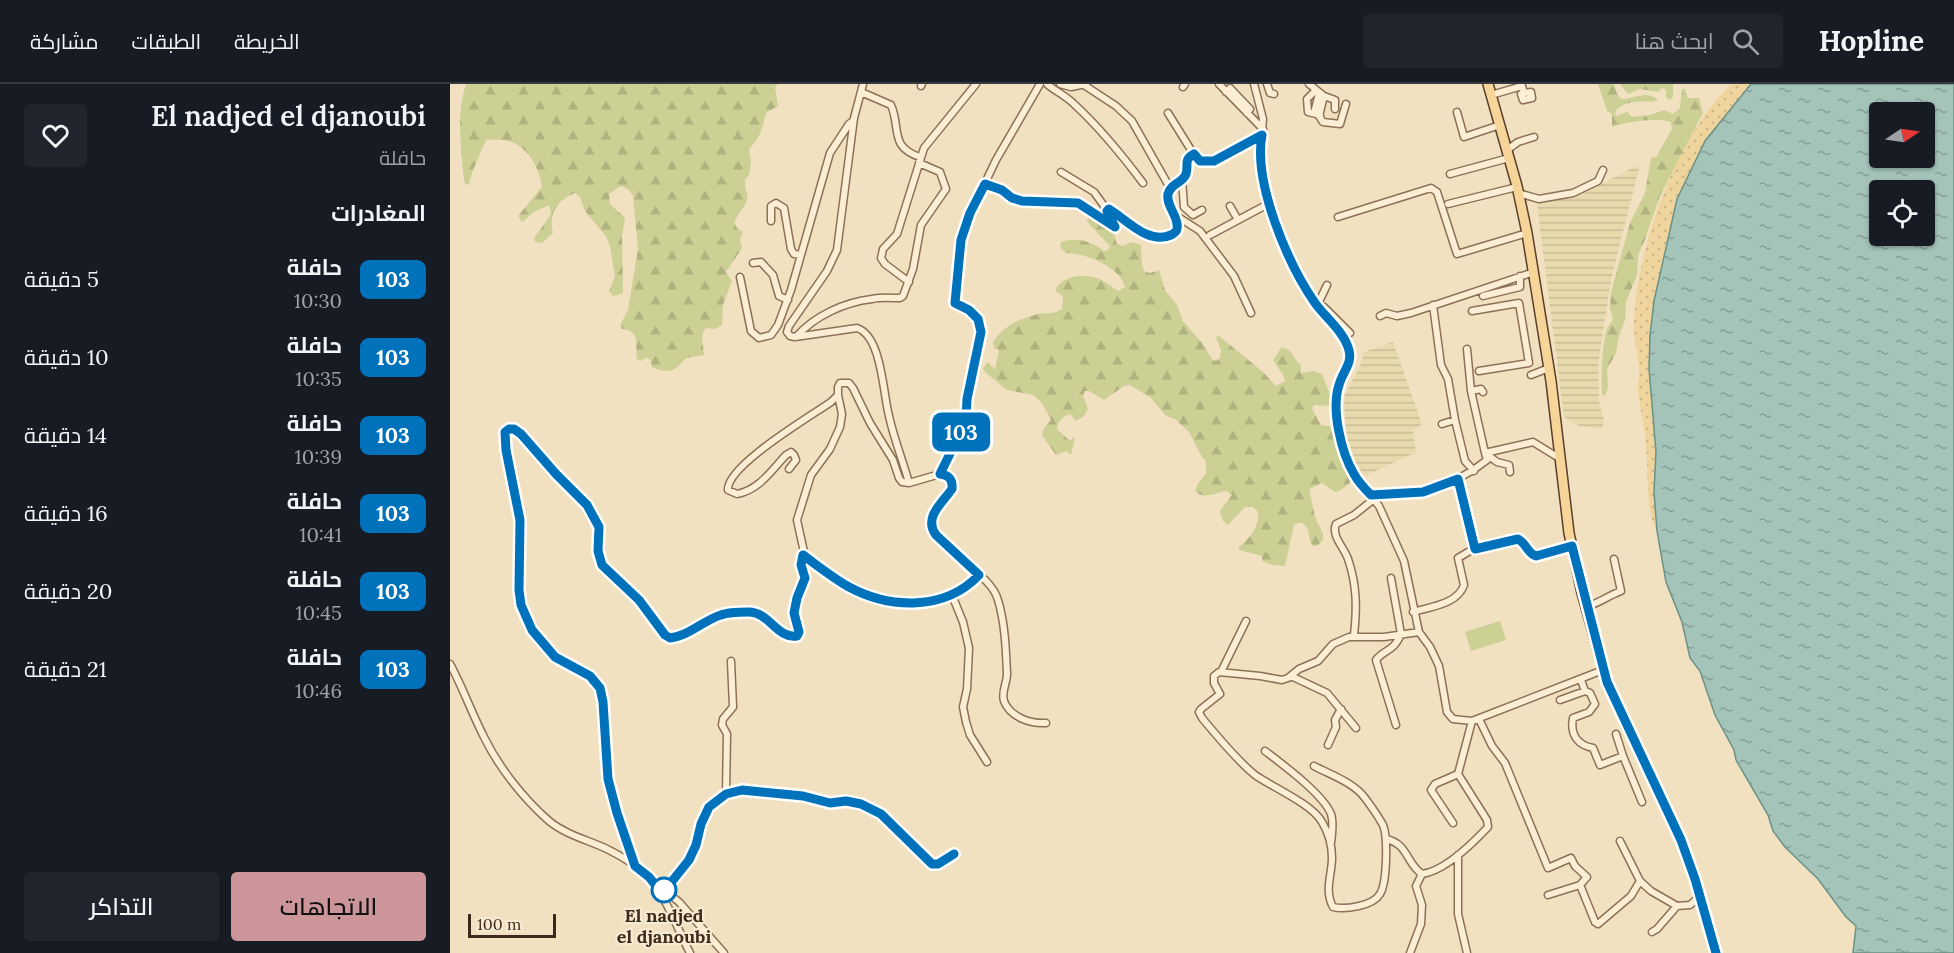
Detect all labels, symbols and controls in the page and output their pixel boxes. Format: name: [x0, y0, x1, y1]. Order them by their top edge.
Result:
search box: [1363, 14, 1783, 68]
text: Hopline: [1819, 23, 1924, 59]
icon: search: [1729, 25, 1762, 58]
text: ابحث هنا: [1634, 27, 1714, 55]
text: مشاركة: [30, 28, 99, 55]
text: الطبقات: [132, 28, 201, 55]
text: الخريطة: [234, 28, 300, 55]
text: El nadjed el djanoubi: [151, 98, 426, 134]
north arrow: [1869, 102, 1935, 168]
map controls: [1869, 102, 1935, 246]
button: heart: [24, 104, 87, 167]
text: حافلة: [379, 145, 426, 170]
button: locate: [1869, 180, 1935, 246]
text: المغادرات: [331, 199, 426, 227]
text: حافلة: [287, 253, 342, 281]
text: 5 دقيقة: [24, 265, 99, 293]
text: 103: [376, 266, 410, 293]
text: 10:30: [294, 288, 342, 313]
text: حافلة: [287, 331, 342, 359]
text: 10 دقيقة: [24, 343, 109, 371]
text: 103: [376, 344, 410, 371]
text: 10:35: [295, 366, 342, 391]
text: حافلة: [287, 409, 342, 437]
line badge: 103: [926, 412, 996, 452]
text: 103: [944, 419, 978, 446]
text: 14 دقيقة: [24, 421, 107, 449]
text: 103: [376, 422, 410, 449]
text: 10:39: [295, 444, 342, 469]
text: حافلة: [287, 487, 342, 515]
text: 16 دقيقة: [24, 499, 108, 527]
text: 103: [376, 500, 410, 527]
text: 10:41: [299, 522, 342, 547]
text: حافلة: [287, 565, 342, 593]
text: 20 دقيقة: [24, 577, 113, 605]
text: 103: [376, 578, 410, 605]
text: 10:45: [296, 600, 342, 625]
text: حافلة: [287, 643, 342, 671]
text: 21 دقيقة: [24, 655, 107, 683]
text: 103: [376, 656, 410, 683]
text: 10:46: [295, 678, 342, 703]
button: التذاكر: [24, 872, 219, 941]
button: الاتجاهات: [231, 872, 426, 941]
marker: El nadjed el djanoubi: [651, 877, 677, 903]
place label: El nadjed el djanoubi: [617, 904, 711, 948]
scale bar: [468, 911, 556, 938]
text: 100 m: [477, 914, 521, 934]

